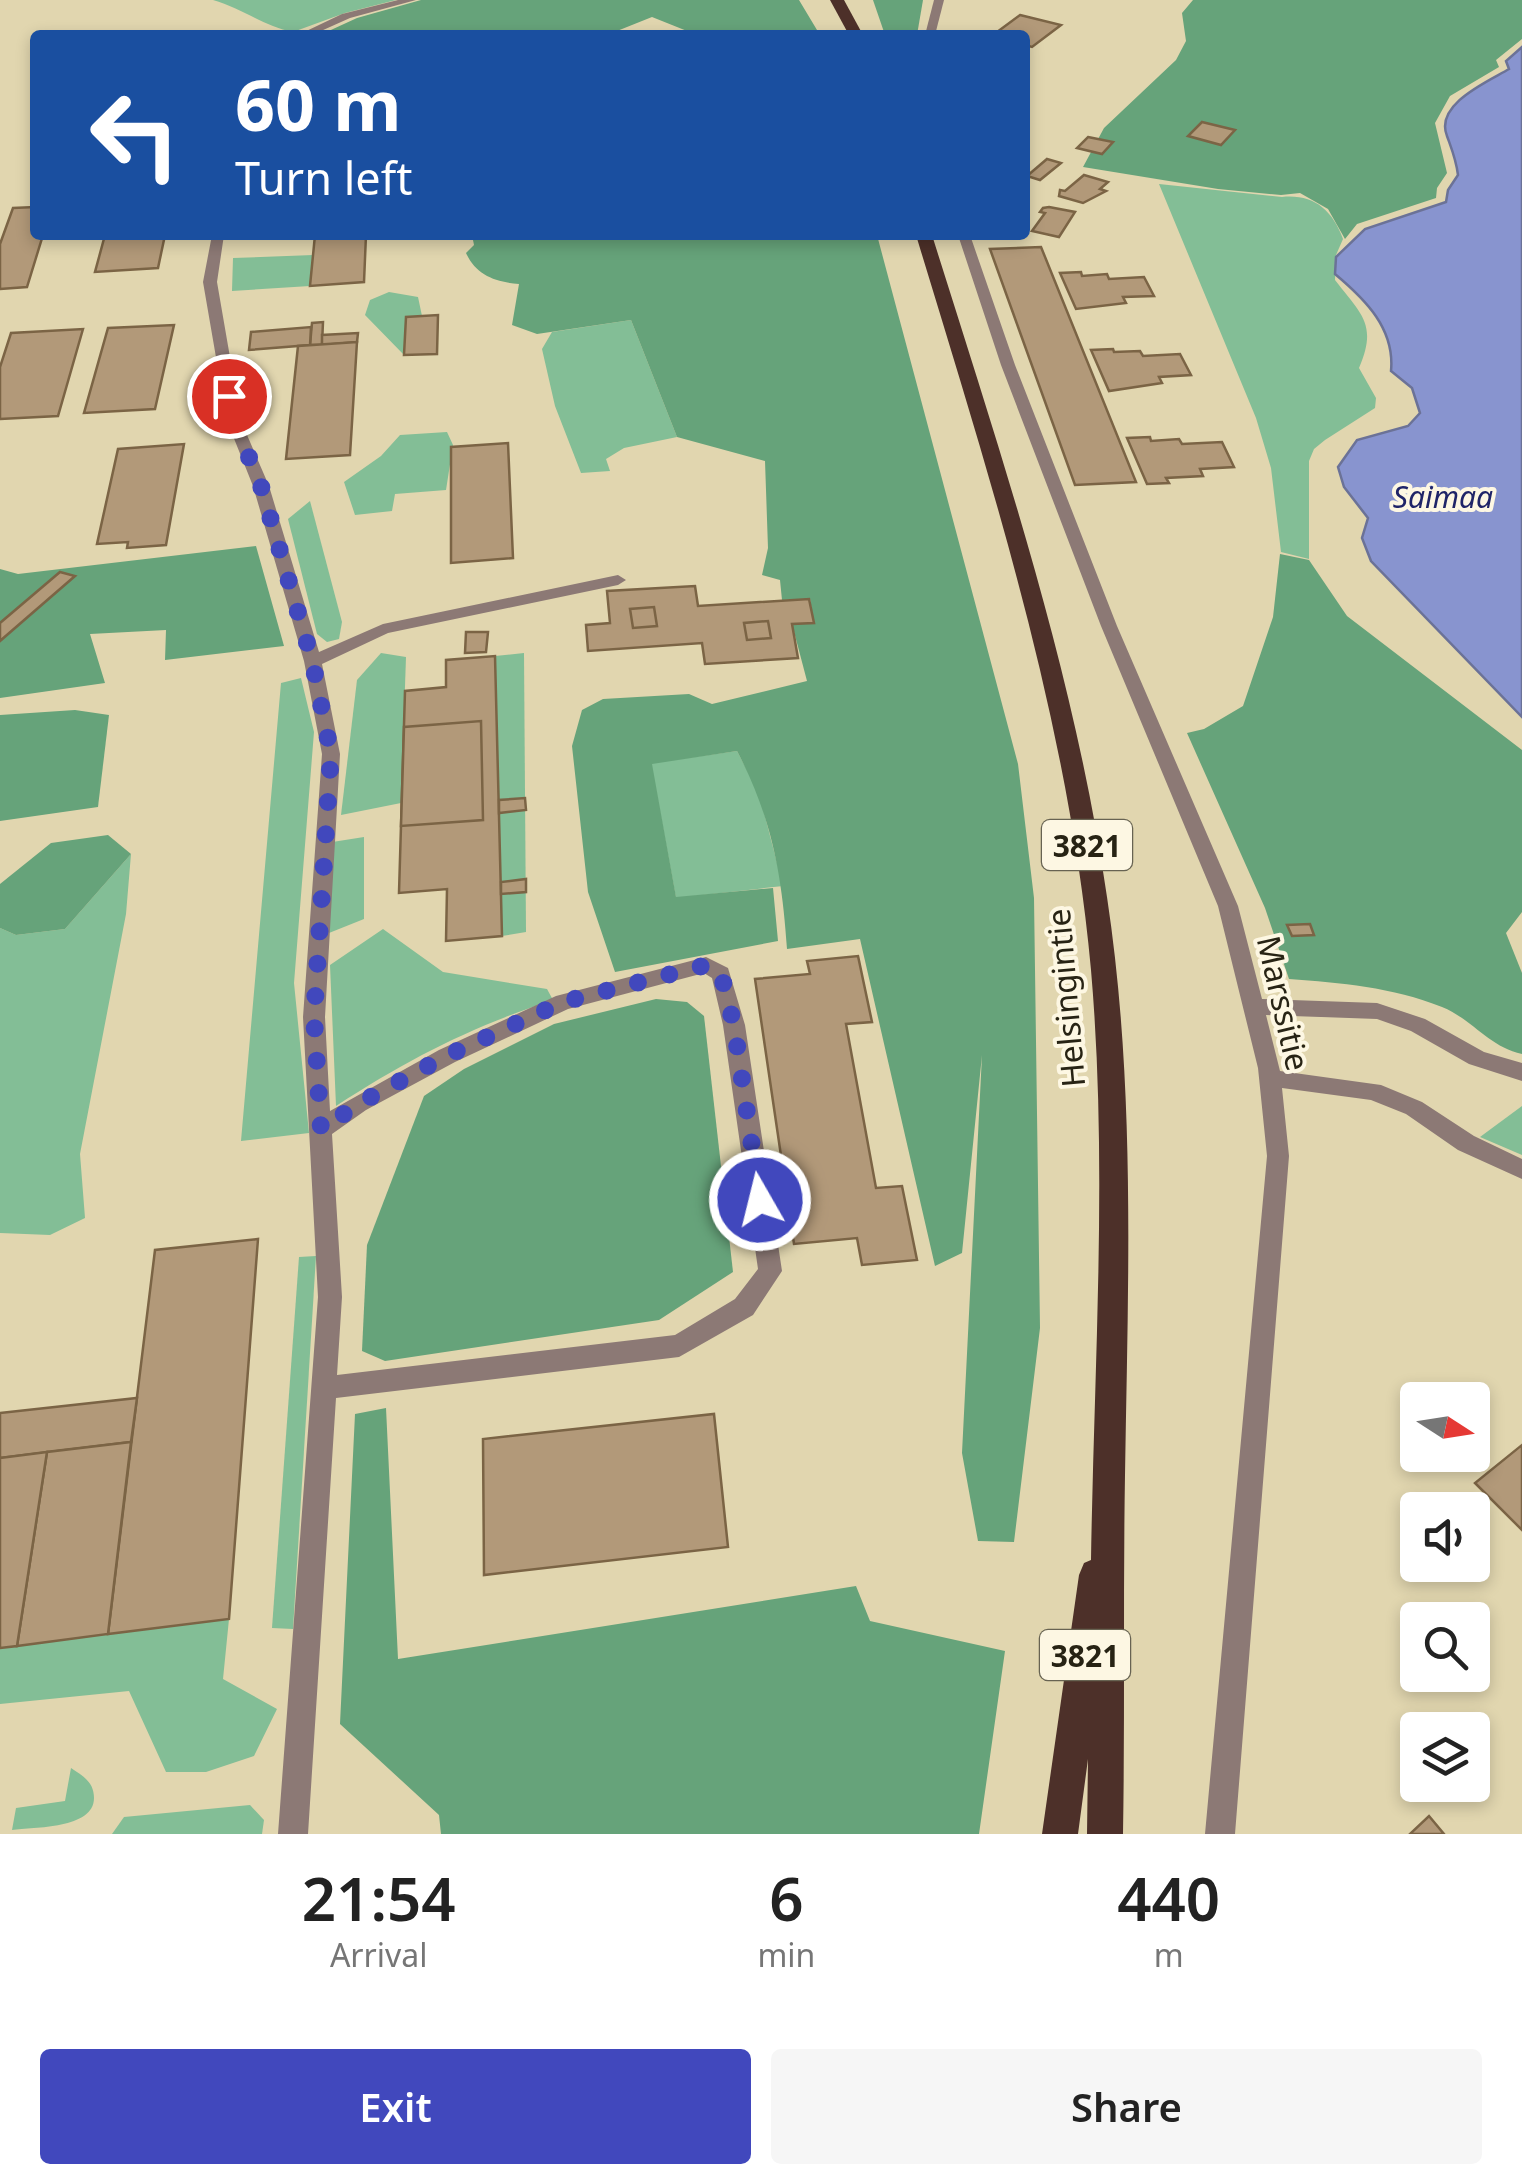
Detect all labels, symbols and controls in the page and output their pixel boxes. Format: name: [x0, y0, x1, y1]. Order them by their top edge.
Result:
text: 60 m: [235, 56, 402, 152]
icon: left: [70, 70, 200, 200]
text: Turn left: [235, 147, 412, 208]
pin: [187, 354, 272, 439]
icon: arrive: [202, 369, 257, 424]
water label: Saimaa: [1393, 476, 1493, 517]
road number: 3821: [1042, 820, 1132, 870]
street label: Helsingintie: [1036, 907, 1094, 1089]
street label: Marssitie: [1248, 931, 1320, 1075]
position arrow: [708, 1148, 812, 1252]
north arrow: [1400, 1382, 1490, 1472]
map controls: [1400, 1382, 1490, 1802]
button: sound: [1400, 1492, 1490, 1582]
button: search: [1400, 1602, 1490, 1692]
road number: 3821: [1040, 1630, 1130, 1680]
button: layers: [1400, 1712, 1490, 1802]
text: 21:54: [302, 1857, 456, 1939]
text: 6: [769, 1857, 804, 1939]
text: 440: [1117, 1857, 1220, 1939]
text: Arrival: [330, 1933, 428, 1976]
text: min: [757, 1933, 815, 1976]
text: m: [1154, 1933, 1184, 1976]
button: Exit: [40, 2049, 751, 2164]
button: Share: [771, 2049, 1482, 2164]

